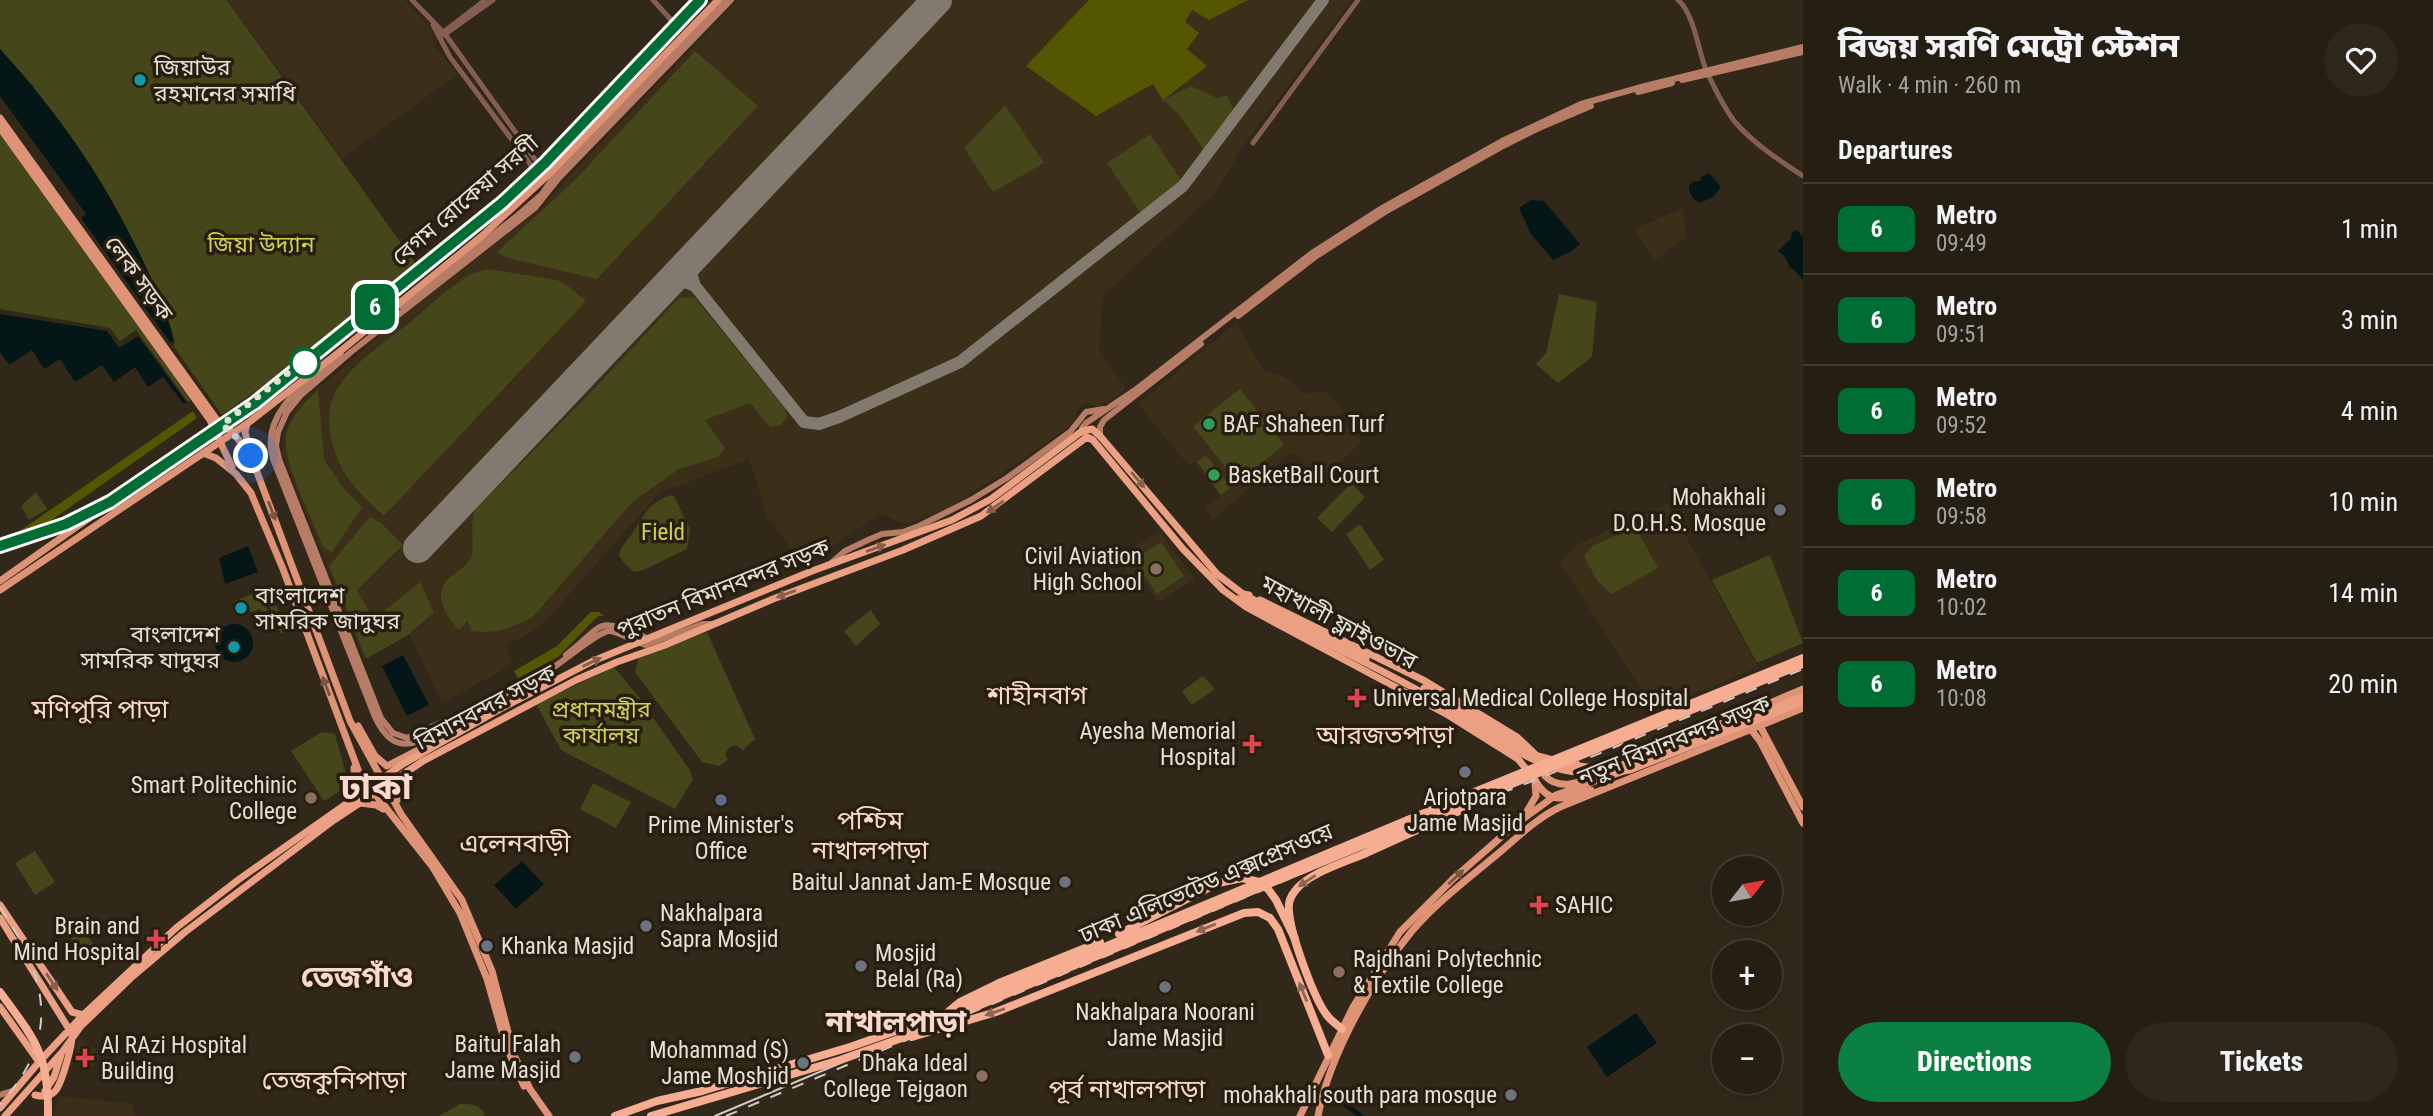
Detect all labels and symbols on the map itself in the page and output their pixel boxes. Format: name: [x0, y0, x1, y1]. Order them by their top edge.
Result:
place label: জিয়াউর রহমানের সমাধি: [153, 54, 296, 107]
marker: জিয়াউর রহমানের সমাধি: [132, 72, 148, 88]
street label: বেগম রোকেয়া সরণী: [386, 129, 545, 271]
street label: লেক সড়ক: [99, 231, 179, 326]
park label: জিয়া উদ্যান: [206, 231, 316, 258]
line badge: 6: [352, 284, 398, 330]
unlabelled marker: [290, 348, 320, 378]
place label: BAF Shaheen Turf: [1223, 411, 1385, 438]
marker: BAF Shaheen Turf: [1201, 416, 1217, 432]
your location: [233, 438, 268, 473]
place label: BasketBall Court: [1228, 462, 1379, 489]
marker: BasketBall Court: [1206, 467, 1222, 483]
one-way arrow: [1130, 470, 1145, 488]
place label: Mohakhali D.O.H.S. Mosque: [1613, 484, 1766, 537]
one-way arrow: [266, 500, 277, 521]
one-way arrow: [986, 500, 1004, 514]
marker: Mohakhali D.O.H.S. Mosque: [1772, 502, 1788, 518]
park label: Field: [641, 519, 685, 546]
street label: পুরাতন বিমানবন্দর সড়ক: [613, 533, 834, 644]
one-way arrow: [865, 542, 886, 553]
place label: Civil Aviation High School: [1024, 543, 1142, 596]
marker: Civil Aviation High School: [1148, 561, 1164, 577]
street label: মহাখালী ফ্লাইওভার: [1255, 570, 1422, 675]
place label: বাংলাদেশ সামরিক জাদুঘর: [254, 582, 400, 635]
one-way arrow: [775, 589, 796, 600]
marker: বাংলাদেশ সামরিক জাদুঘর: [233, 600, 249, 616]
place label: বাংলাদেশ সামরিক যাদুঘর: [80, 621, 220, 674]
marker: বাংলাদেশ সামরিক যাদুঘর: [226, 639, 242, 655]
one-way arrow: [582, 657, 602, 668]
street label: বিমানবন্দর সড়ক: [409, 659, 561, 756]
one-way arrow: [321, 676, 332, 697]
district label: শাহীনবাগ: [986, 680, 1088, 710]
place label: Universal Medical College Hospital: [1373, 685, 1688, 712]
marker: Universal Medical College Hospital: [1347, 688, 1367, 708]
street label: নতুন বিমানবন্দর সড়ক: [1573, 689, 1775, 792]
district label: মণিপুরি পাড়া: [31, 694, 170, 724]
park label: প্রধানমন্ত্রীর কার্যালয়: [551, 696, 651, 749]
place label: Ayesha Memorial Hospital: [1080, 718, 1236, 771]
district label: আরজতপাড়া: [1315, 720, 1455, 750]
marker: Ayesha Memorial Hospital: [1242, 734, 1262, 754]
marker: Arjotpara Jame Masjid: [1457, 764, 1473, 780]
district label: ঢাকা: [339, 765, 412, 808]
place label: Smart Politechinic College: [131, 772, 297, 825]
place label: Arjotpara Jame Masjid: [1407, 784, 1523, 837]
marker: Smart Politechinic College: [303, 790, 319, 806]
marker: Prime Minister's Office: [713, 792, 729, 808]
district label: পশ্চিম নাখালপাড়া: [811, 805, 929, 865]
place label: Prime Minister's Office: [648, 812, 794, 865]
street label: ঢাকা এলিভেটেড এক্সপ্রেসওয়ে: [1075, 818, 1337, 950]
district label: এলেনবাড়ী: [460, 828, 572, 858]
north arrow: [1712, 856, 1782, 926]
place label: Baitul Jannat Jam-E Mosque: [791, 869, 1051, 896]
one-way arrow: [1447, 869, 1464, 885]
marker: Baitul Jannat Jam-E Mosque: [1057, 874, 1073, 890]
one-way arrow: [1298, 874, 1316, 888]
place label: SAHIC: [1555, 892, 1613, 919]
marker: SAHIC: [1529, 895, 1549, 915]
place label: Nakhalpara Sapra Mosjid: [660, 900, 778, 953]
place label: Brain and Mind Hospital: [14, 913, 140, 966]
marker: Nakhalpara Sapra Mosjid: [638, 918, 654, 934]
one-way arrow: [1196, 923, 1217, 934]
marker: Brain and Mind Hospital: [146, 929, 166, 949]
place label: Khanka Masjid: [501, 933, 634, 960]
marker: Khanka Masjid: [479, 938, 495, 954]
place label: Mosjid Belal (Ra): [875, 940, 963, 993]
place label: Rajdhani Polytechnic & Textile College: [1353, 946, 1542, 999]
marker: Mosjid Belal (Ra): [853, 958, 869, 974]
district label: তেজগাঁও: [301, 959, 413, 994]
marker: Rajdhani Polytechnic & Textile College: [1331, 964, 1347, 980]
one-way arrow: [45, 973, 59, 991]
marker: Nakhalpara Noorani Jame Masjid: [1157, 979, 1173, 995]
one-way arrow: [1298, 982, 1309, 1003]
place label: Nakhalpara Noorani Jame Masjid: [1075, 999, 1255, 1052]
district label: নাখালপাড়া: [825, 1004, 967, 1039]
one-way arrow: [984, 1006, 1005, 1017]
place label: Baitul Falah Jame Masjid: [445, 1031, 561, 1084]
place label: Al RAzi Hospital Building: [101, 1032, 247, 1085]
place label: Mohammad (S) Jame Moshjid: [649, 1037, 789, 1090]
marker: Al RAzi Hospital Building: [75, 1048, 95, 1068]
marker: Baitul Falah Jame Masjid: [567, 1049, 583, 1065]
place label: Dhaka Ideal College Tejgaon: [823, 1050, 968, 1103]
marker: Mohammad (S) Jame Moshjid: [795, 1055, 811, 1071]
district label: তেজকুনিপাড়া: [262, 1065, 407, 1095]
marker: Dhaka Ideal College Tejgaon: [974, 1068, 990, 1084]
district label: পূর্ব নাখালপাড়া: [1049, 1074, 1206, 1105]
place label: mohakhali south para mosque: [1223, 1082, 1497, 1109]
marker: mohakhali south para mosque: [1503, 1087, 1519, 1103]

